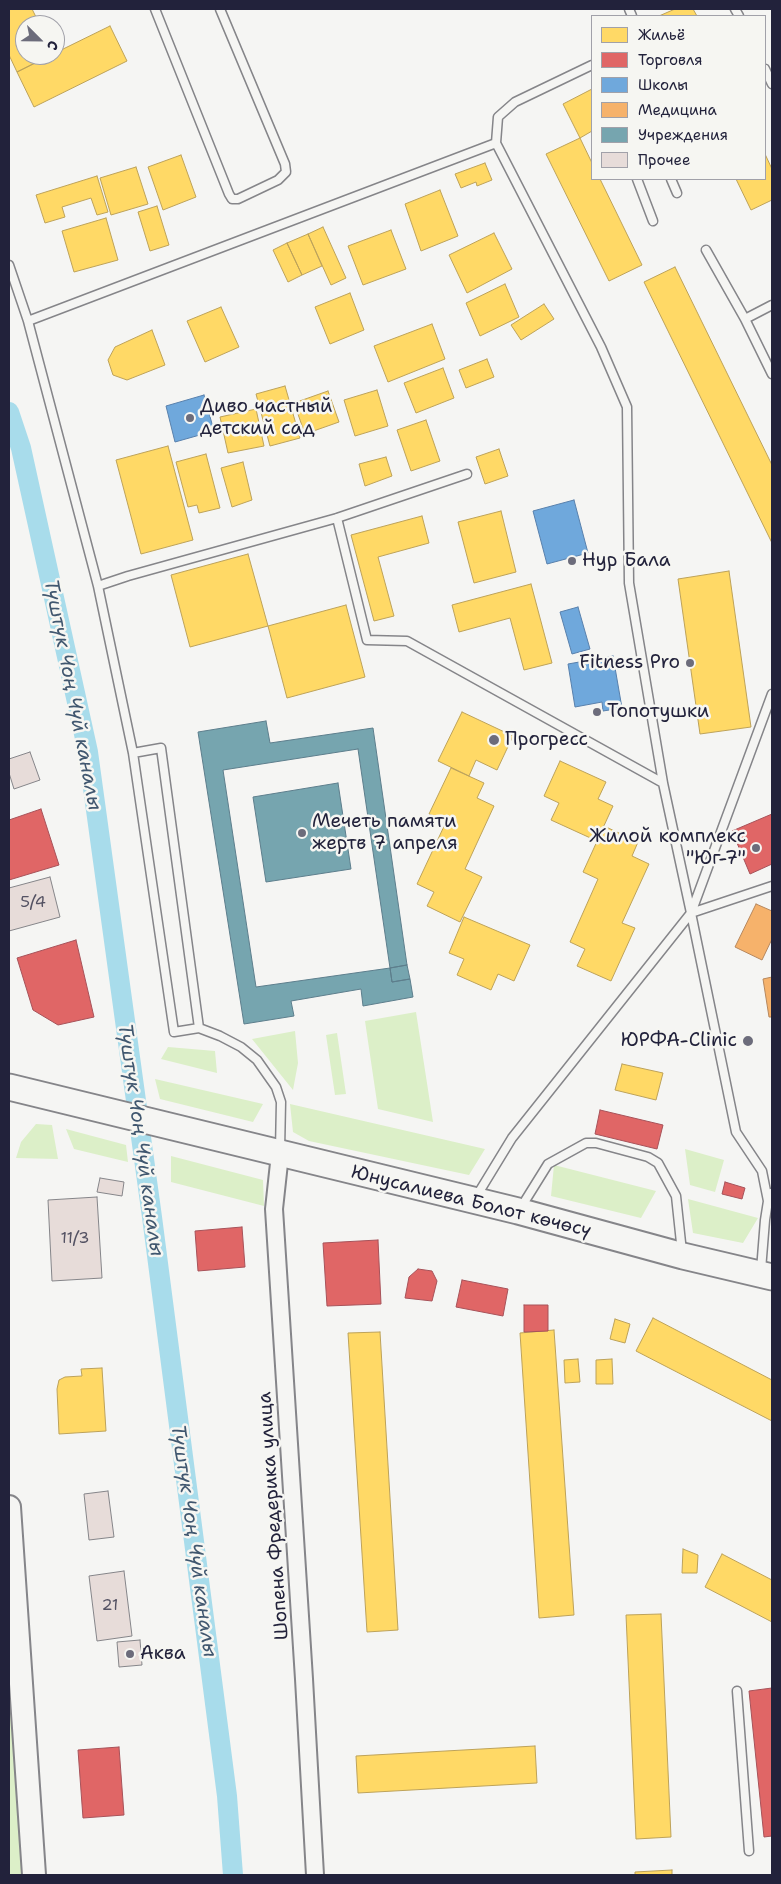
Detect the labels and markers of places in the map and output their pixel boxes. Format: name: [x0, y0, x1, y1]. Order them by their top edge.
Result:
place label: Диво частный детский сад: [200, 396, 333, 440]
marker: Диво частный детский сад: [184, 412, 196, 424]
place label: Нур Бала: [582, 550, 671, 572]
marker: Нур Бала: [566, 555, 578, 567]
place label: Fitness Pro: [579, 652, 680, 674]
marker: Fitness Pro: [684, 657, 696, 669]
place label: Топотушки: [607, 701, 709, 723]
marker: Топотушки: [591, 706, 603, 718]
place label: Прогресс: [505, 729, 588, 751]
marker: Прогресс: [487, 733, 501, 747]
place label: Мечеть памяти жертв 7 апреля: [312, 811, 458, 855]
place label: Жилой комплекс "Юг-7": [589, 826, 746, 870]
marker: Мечеть памяти жертв 7 апреля: [296, 827, 308, 839]
marker: Жилой комплекс "Юг-7": [750, 842, 762, 854]
place label: ЮРФА-Clinic: [621, 1030, 737, 1052]
marker: ЮРФА-Clinic: [741, 1034, 755, 1048]
place label: Аква: [140, 1643, 186, 1665]
marker: Аква: [124, 1648, 136, 1660]

